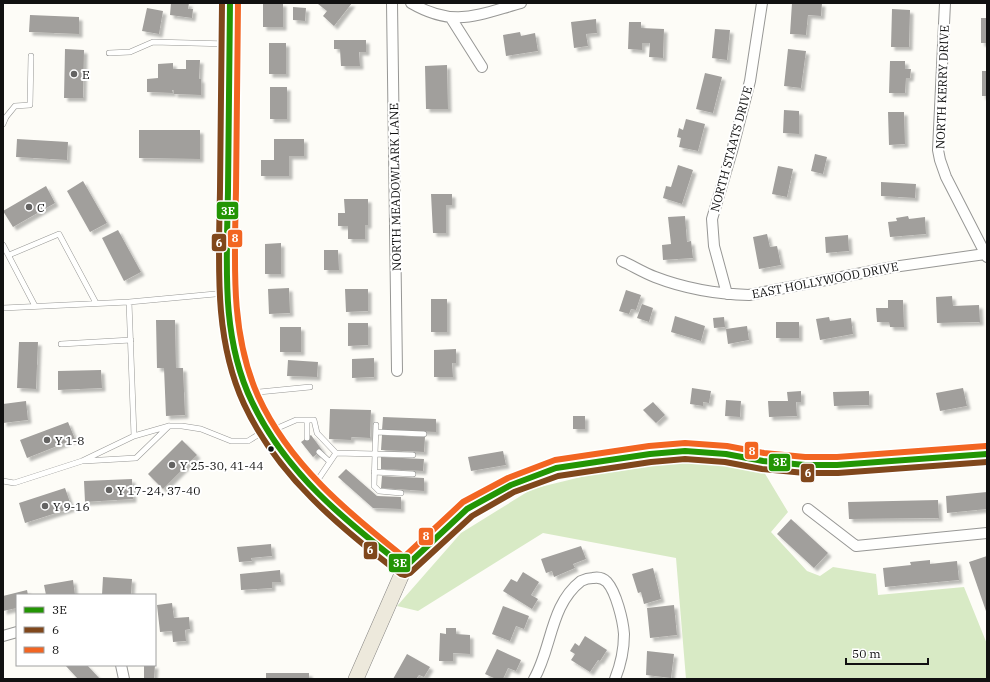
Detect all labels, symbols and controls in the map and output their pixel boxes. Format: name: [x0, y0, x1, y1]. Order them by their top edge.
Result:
street label: NORTH KERRY DRIVE: [932, 25, 952, 149]
place label: E: [82, 67, 90, 82]
marker: E: [69, 69, 79, 79]
street label: NORTH STAATS DRIVE: [707, 84, 755, 214]
street label: NORTH MEADOWLARK LANE: [386, 103, 404, 271]
place label: C: [37, 200, 45, 215]
line badge: 3E: [216, 201, 239, 220]
marker: C: [24, 202, 34, 212]
text: 3E: [221, 204, 235, 218]
line badge: 8: [227, 229, 243, 248]
text: 8: [232, 231, 239, 245]
line badge: 6: [211, 233, 227, 252]
text: 6: [216, 236, 223, 250]
street label: EAST HOLLYWOOD DRIVE: [750, 258, 900, 302]
place label: Y 1-8: [55, 433, 85, 448]
marker: Y 1-8: [42, 435, 52, 445]
line badge: 8: [744, 441, 759, 460]
unlabelled marker: [266, 444, 276, 454]
text: 8: [749, 444, 756, 458]
line badge: 3E: [768, 453, 791, 472]
text: 3E: [773, 455, 787, 469]
place label: Y 25-30, 41-44: [180, 458, 263, 473]
marker: Y 25-30, 41-44: [167, 460, 177, 470]
line badge: 6: [800, 463, 815, 483]
text: 6: [805, 466, 812, 480]
place label: Y 17-24, 37-40: [117, 483, 200, 498]
marker: Y 17-24, 37-40: [104, 485, 114, 495]
place label: Y 9-16: [53, 499, 90, 514]
marker: Y 9-16: [40, 501, 50, 511]
line badge: 8: [418, 527, 434, 546]
text: 8: [423, 529, 430, 543]
line badge: 6: [363, 541, 378, 560]
text: 6: [367, 543, 374, 557]
line badge: 3E: [388, 553, 411, 573]
text: 3E: [393, 556, 407, 570]
legend: [16, 594, 156, 666]
text: 3E: [52, 602, 67, 617]
text: 6: [52, 622, 59, 637]
scale bar: [846, 640, 928, 666]
text: 8: [52, 642, 59, 657]
text: 50 m: [852, 646, 881, 661]

